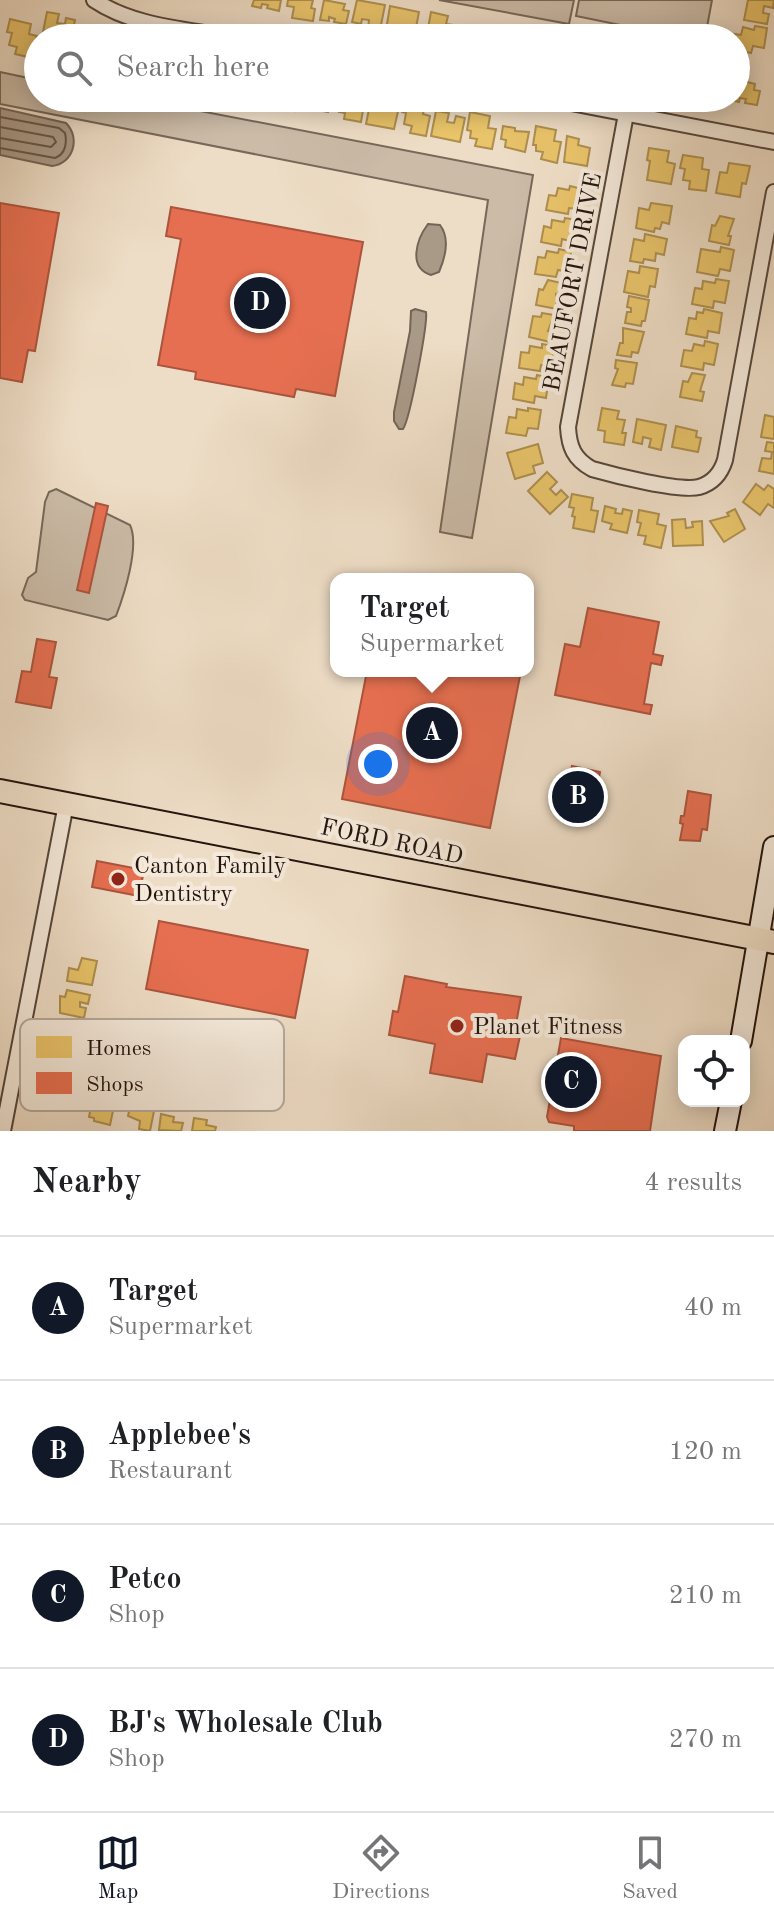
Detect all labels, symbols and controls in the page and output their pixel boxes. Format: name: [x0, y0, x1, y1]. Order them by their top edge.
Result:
search box: [24, 24, 750, 112]
icon: search: [52, 46, 96, 90]
text: Search here: [116, 53, 270, 83]
street label: BEAUFORT DRIVE: [541, 171, 607, 394]
pin: D: [234, 273, 286, 333]
popup: [330, 573, 534, 677]
text: Target: [360, 594, 449, 624]
text: Supermarket: [360, 631, 504, 657]
pin: A: [406, 703, 458, 763]
your location: [358, 744, 398, 784]
pin: B: [552, 767, 604, 827]
street label: FORD ROAD: [318, 816, 465, 870]
place label: Canton Family Dentistry: [134, 855, 286, 907]
marker: Canton Family Dentistry: [109, 870, 127, 888]
place label: Planet Fitness: [473, 1016, 623, 1040]
marker: Planet Fitness: [448, 1017, 466, 1035]
legend: [20, 1019, 284, 1111]
map controls: [678, 1035, 750, 1107]
button: locate: [678, 1035, 750, 1107]
text: Homes: [86, 1038, 151, 1060]
pin: C: [545, 1052, 597, 1112]
text: Shops: [86, 1074, 143, 1096]
text: Nearby: [32, 1166, 142, 1200]
text: 4 results: [644, 1170, 742, 1196]
text: Target: [108, 1277, 198, 1307]
text: A: [48, 1295, 68, 1321]
text: 40 m: [684, 1295, 742, 1321]
text: Supermarket: [108, 1314, 253, 1340]
text: Applebee's: [108, 1421, 251, 1451]
text: B: [49, 1439, 67, 1465]
text: 120 m: [669, 1439, 742, 1465]
text: Restaurant: [108, 1458, 232, 1484]
text: Petco: [108, 1565, 182, 1595]
text: C: [49, 1583, 67, 1609]
text: 210 m: [669, 1583, 742, 1609]
text: Shop: [108, 1602, 165, 1628]
text: BJ's Wholesale Club: [108, 1709, 383, 1739]
text: D: [48, 1727, 68, 1753]
text: 270 m: [669, 1727, 742, 1753]
text: Shop: [108, 1746, 165, 1772]
tab: Map: [96, 1831, 140, 1906]
tab: Directions: [332, 1831, 430, 1906]
tab: Saved: [622, 1831, 678, 1906]

